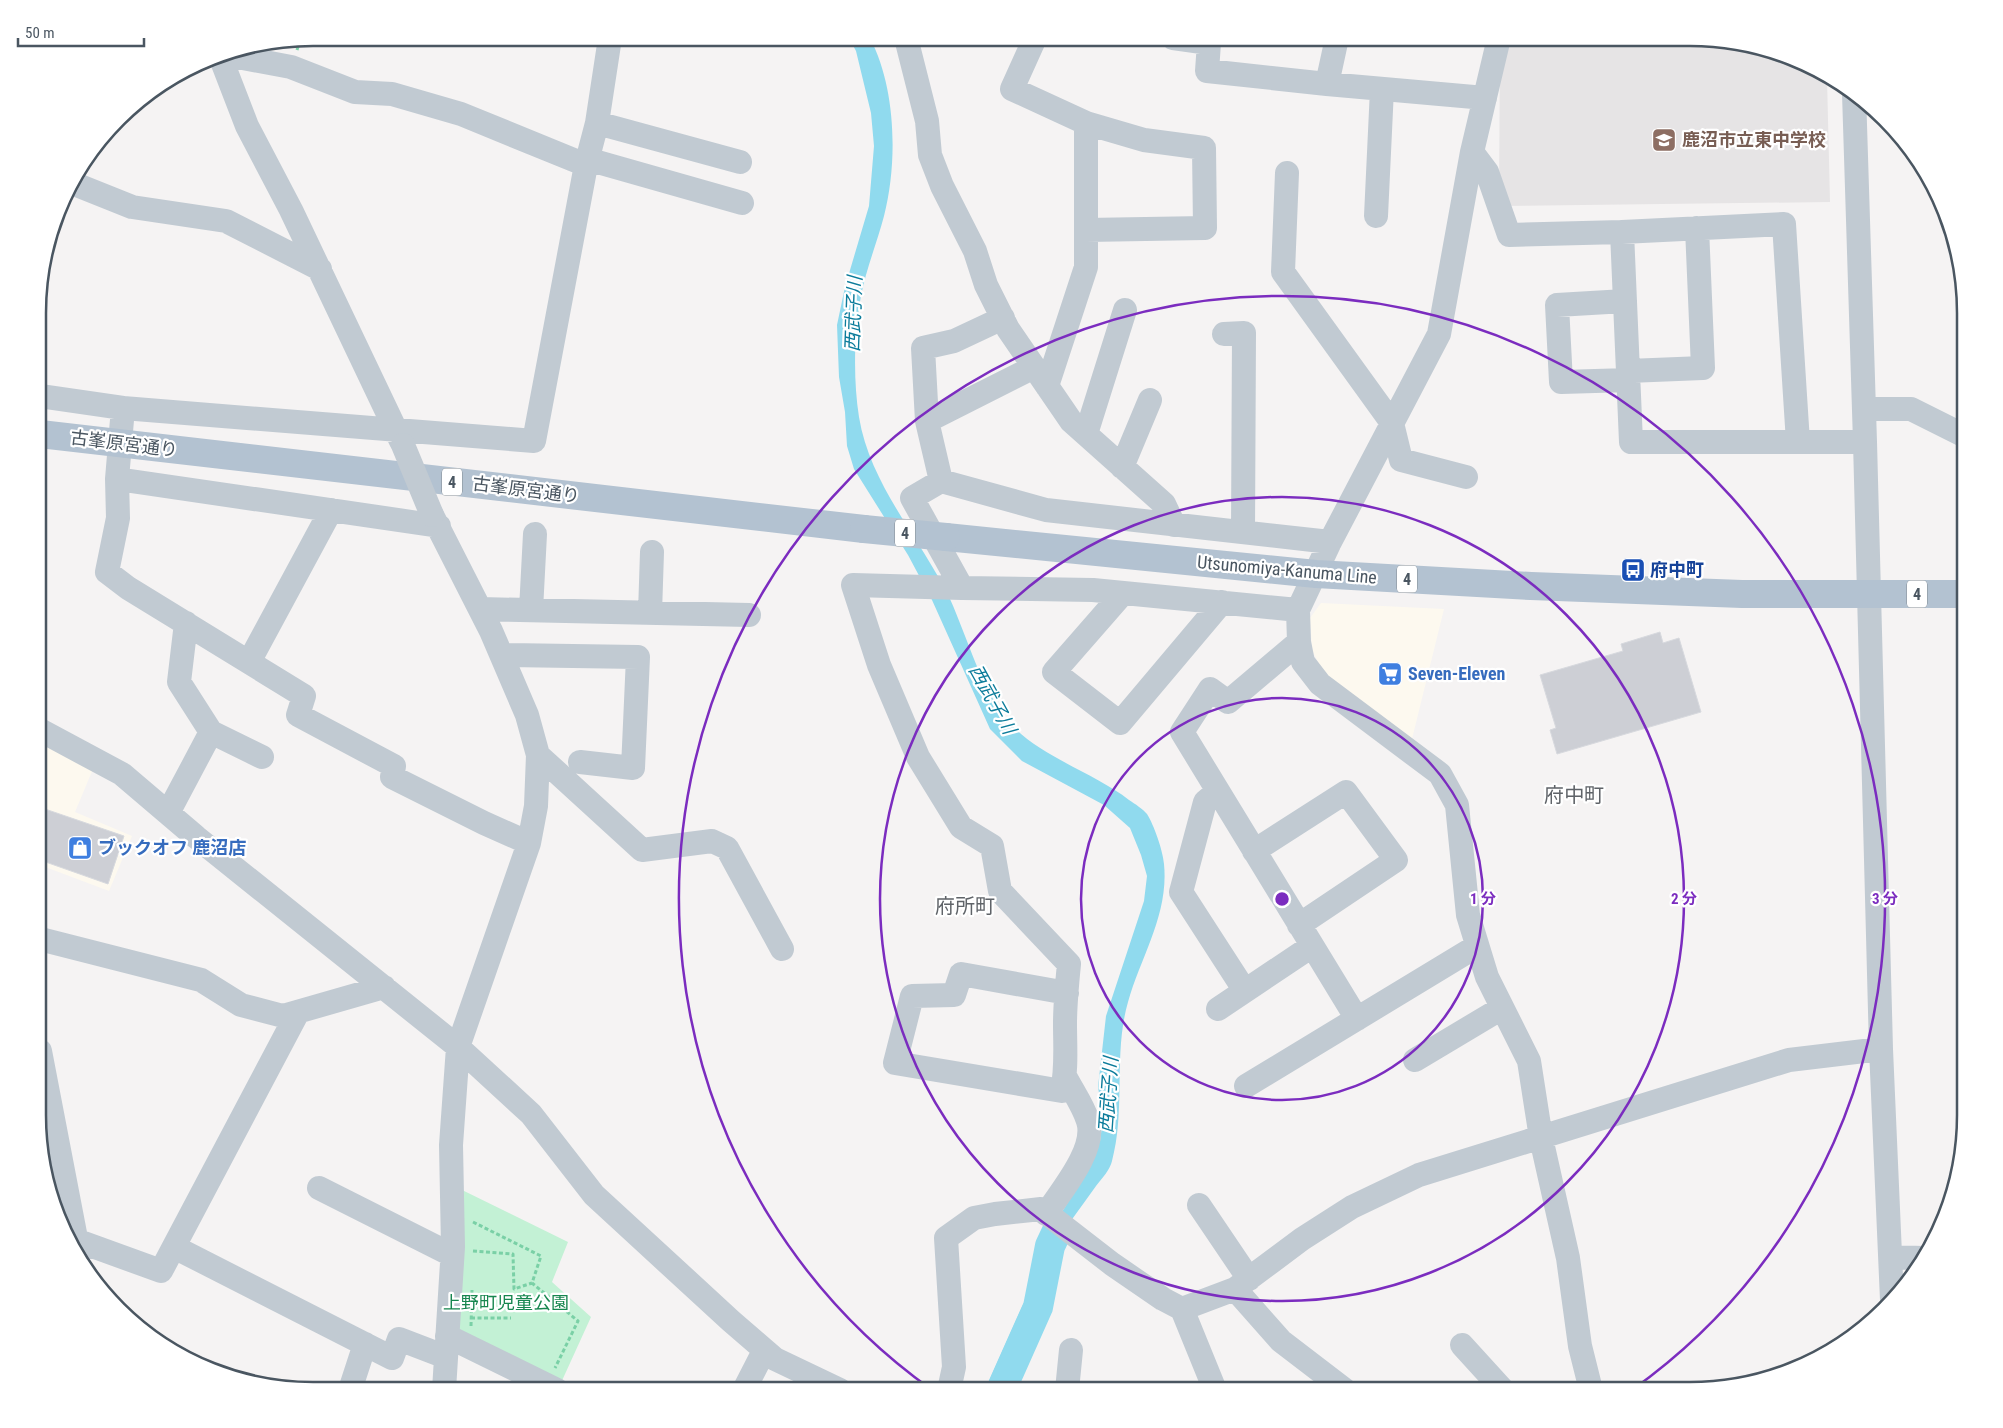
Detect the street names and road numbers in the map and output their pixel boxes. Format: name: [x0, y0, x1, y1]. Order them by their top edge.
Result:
street label: 古峯原宮通り: [69, 427, 179, 461]
road number: 4: [442, 468, 462, 496]
street label: 古峯原宮通り: [471, 473, 581, 507]
road number: 4: [895, 520, 915, 546]
street label: Utsunomiya-Kanuma Line: [1196, 551, 1378, 588]
road number: 4: [1397, 566, 1417, 592]
road number: 4: [1907, 580, 1927, 608]

